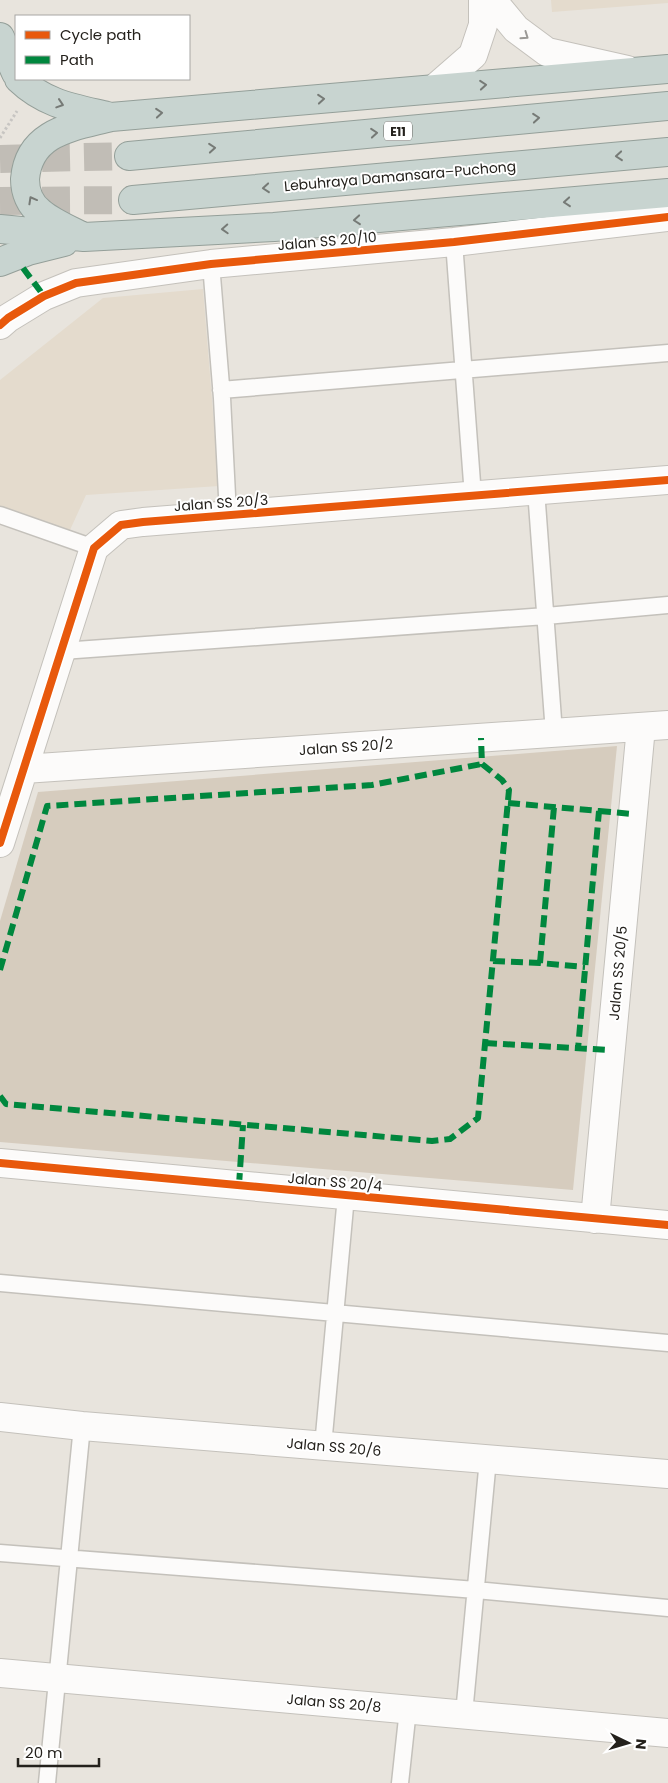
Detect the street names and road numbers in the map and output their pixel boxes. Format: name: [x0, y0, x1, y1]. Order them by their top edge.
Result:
road number: E11: [384, 122, 412, 140]
street label: Lebuhraya Damansara–Puchong: [283, 156, 517, 196]
street label: Jalan SS 20/10: [277, 227, 377, 255]
street label: Jalan SS 20/3: [173, 490, 269, 516]
street label: Jalan SS 20/2: [298, 734, 394, 760]
street label: Jalan SS 20/5: [604, 925, 632, 1021]
street label: Jalan SS 20/4: [287, 1168, 383, 1196]
street label: Jalan SS 20/6: [286, 1433, 382, 1461]
street label: Jalan SS 20/8: [286, 1689, 382, 1717]

